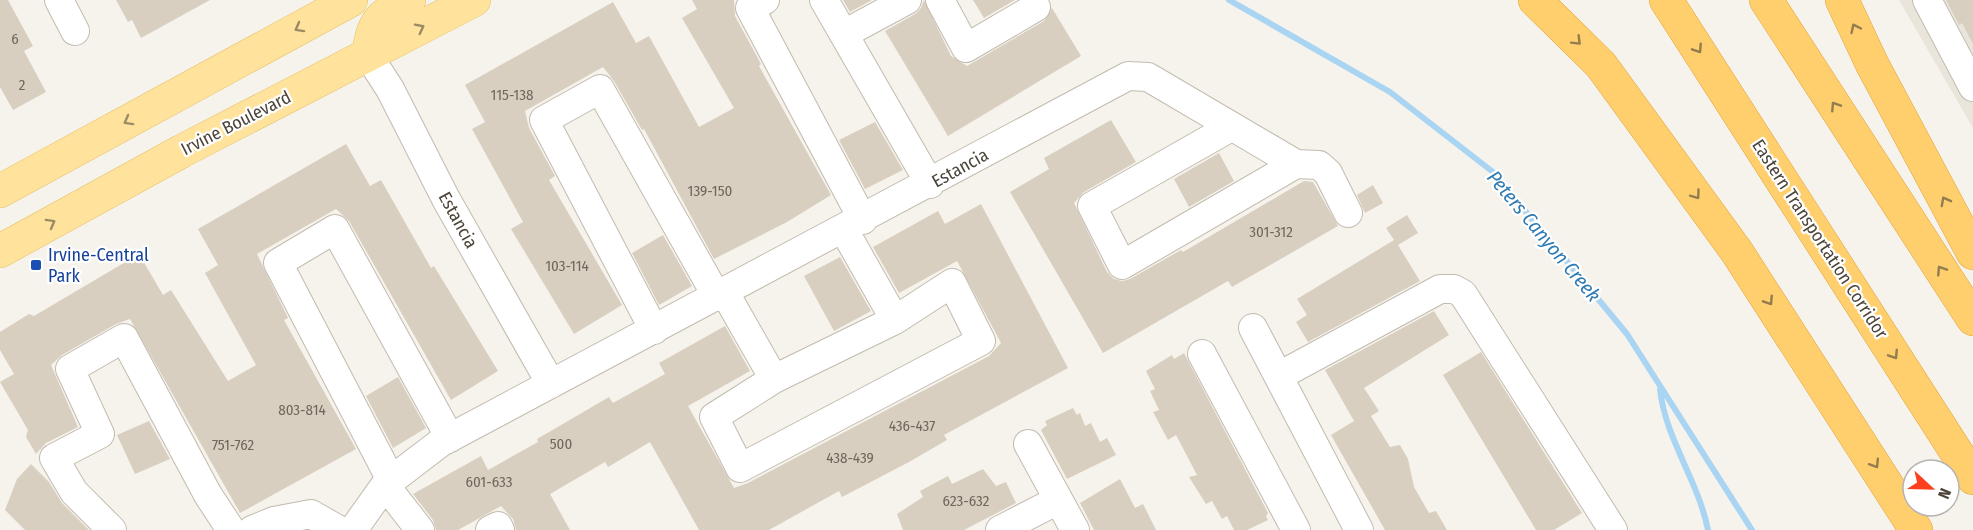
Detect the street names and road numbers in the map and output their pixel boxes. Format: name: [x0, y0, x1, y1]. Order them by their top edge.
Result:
street label: Irvine Boulevard: [177, 86, 295, 160]
street label: Eastern Transportation Corridor: [1747, 135, 1893, 343]
street label: Estancia: [928, 143, 992, 192]
street label: Estancia: [434, 188, 483, 252]

